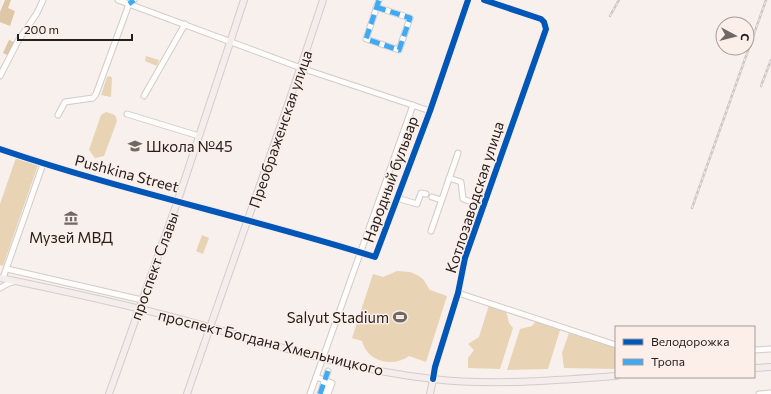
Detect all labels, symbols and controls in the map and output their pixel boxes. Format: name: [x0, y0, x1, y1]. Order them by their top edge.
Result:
scale bar: [18, 16, 132, 42]
north arrow: [715, 16, 755, 56]
text: 200 m: [24, 22, 59, 36]
text: С: [738, 33, 752, 42]
street label: Преображенская улица: [245, 48, 315, 210]
street label: Народный бульвар: [359, 113, 421, 245]
street label: Котлозаводская улица: [441, 119, 507, 275]
place label: Школа №45: [146, 137, 233, 155]
school or university icon: Школа №45: [127, 138, 143, 154]
street label: Pushkina Street: [73, 150, 181, 196]
museum icon: Музей МВД: [63, 210, 79, 226]
street label: проспект Славы: [126, 210, 182, 322]
place label: Музей МВД: [29, 228, 113, 246]
street label: проспект Богдана Хмельницкого: [157, 305, 386, 379]
place label: Salyut Stadium: [287, 308, 389, 326]
sports icon: Salyut Stadium: [392, 309, 408, 325]
legend: [615, 326, 755, 378]
text: Велодорожка: [651, 334, 729, 348]
text: Тропа: [651, 354, 685, 368]

